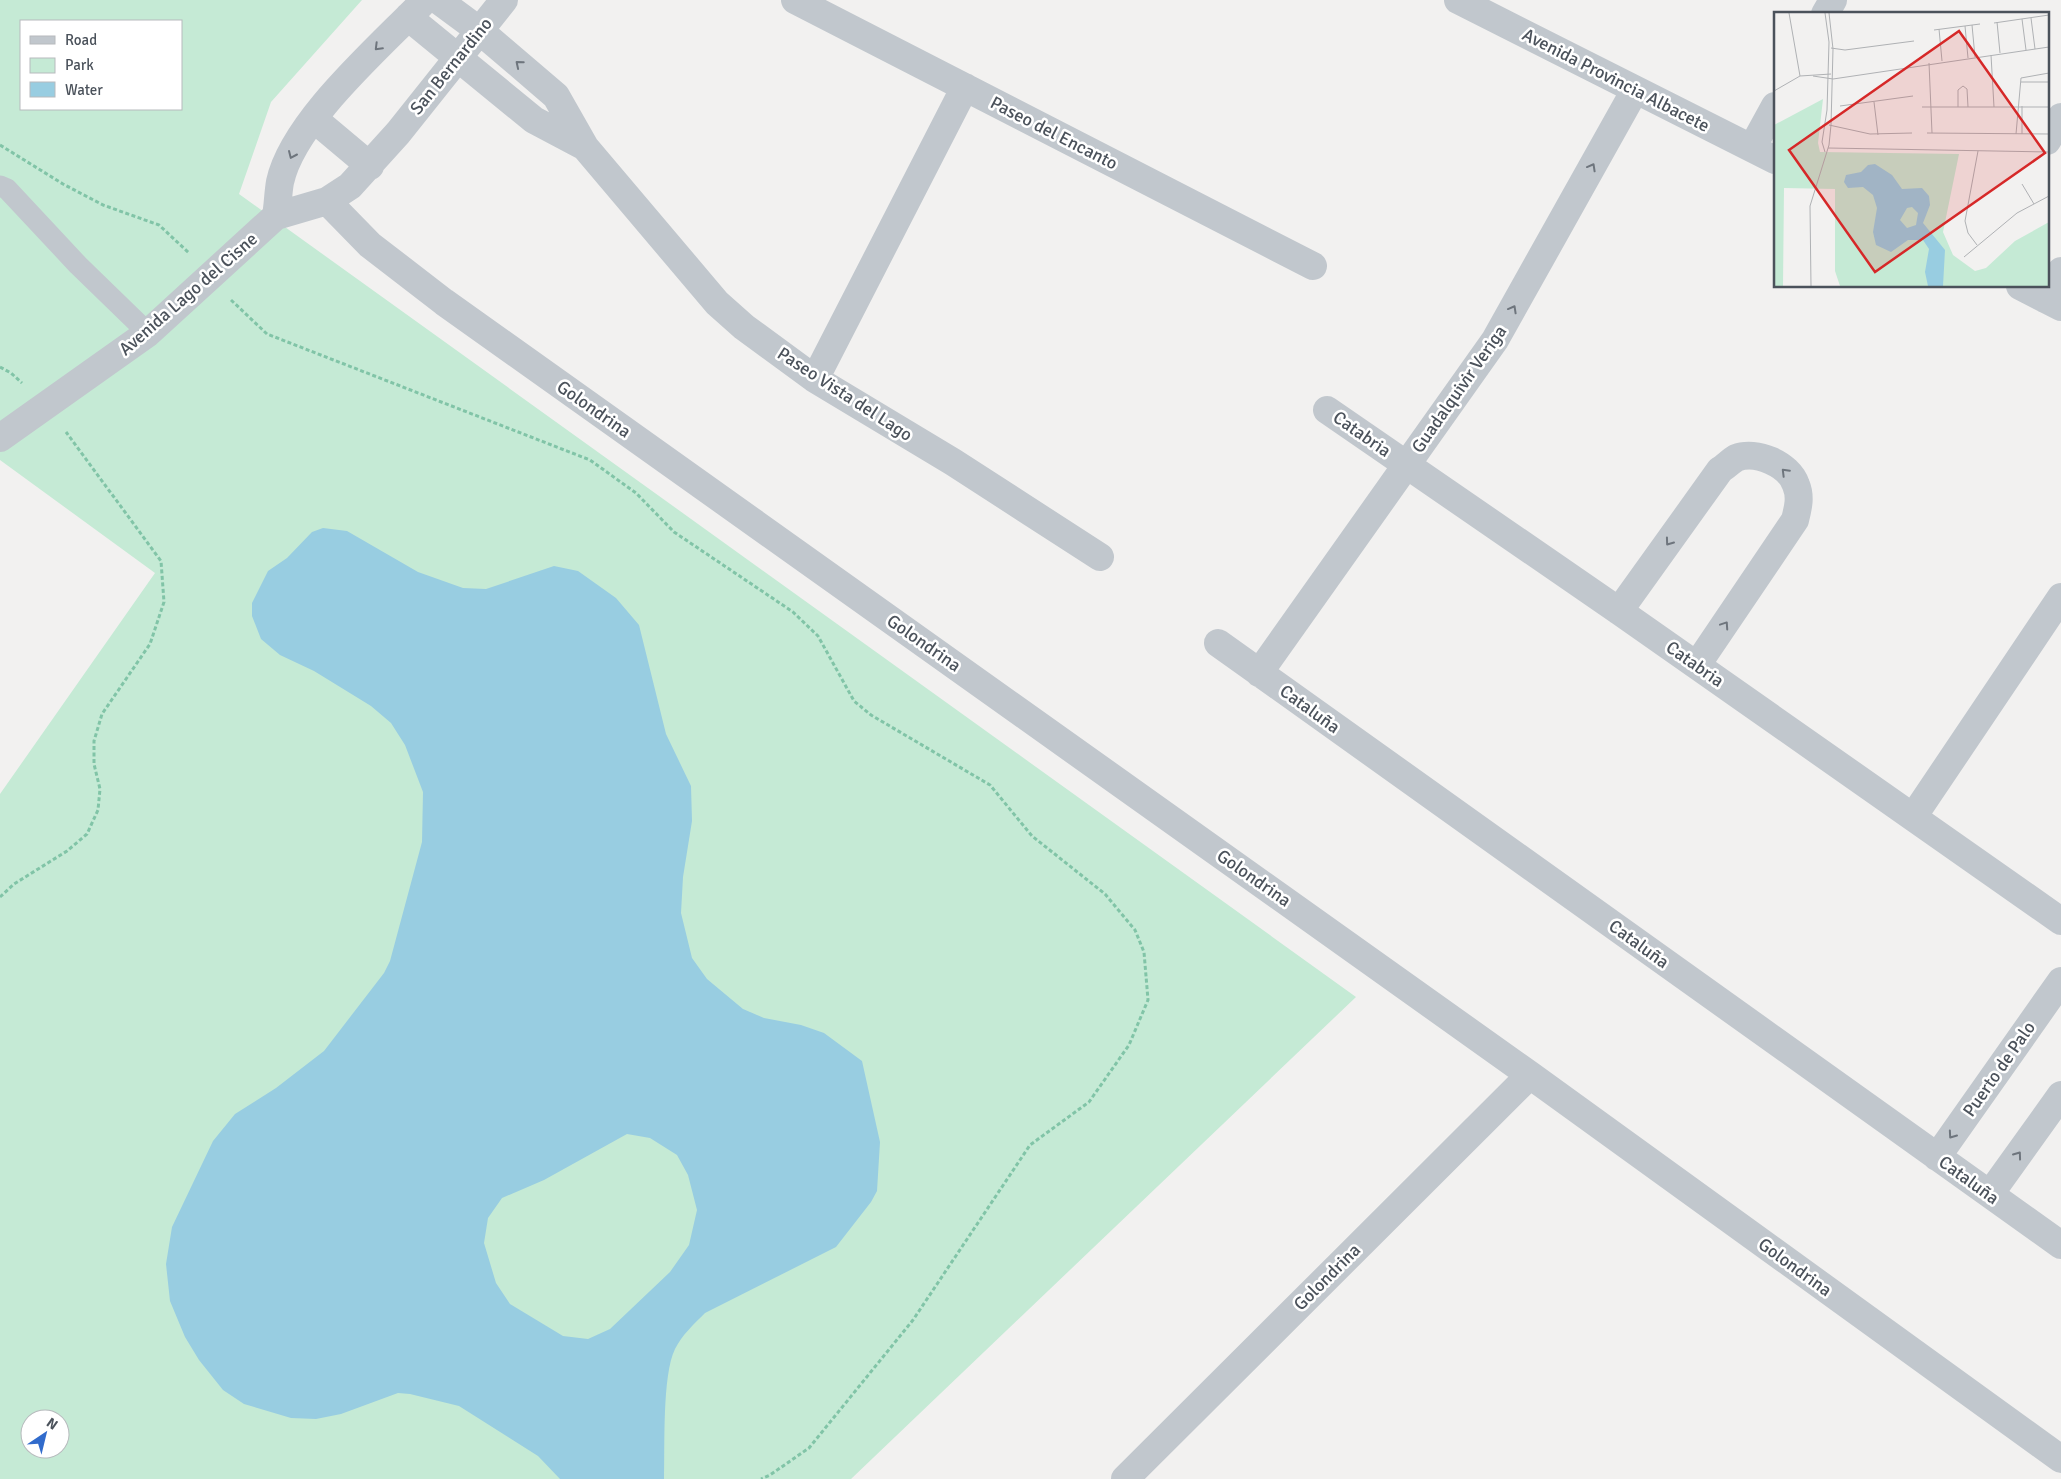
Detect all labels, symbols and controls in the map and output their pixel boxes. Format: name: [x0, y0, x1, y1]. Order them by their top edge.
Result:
inset map: [1774, 12, 2048, 288]
street label: San Bernardino: [405, 13, 497, 119]
legend: [20, 20, 182, 110]
street label: Avenida Provincia Albacete: [1519, 23, 1713, 137]
text: Road: [65, 31, 97, 49]
one-way arrow: [375, 42, 384, 51]
text: Park: [65, 56, 94, 74]
one-way arrow: [515, 61, 524, 70]
text: Water: [65, 81, 103, 99]
street label: Paseo del Encanto: [987, 91, 1121, 175]
one-way arrow: [288, 149, 298, 158]
one-way arrow: [1586, 164, 1596, 173]
street label: Avenida Lago del Cisne: [114, 228, 262, 360]
one-way arrow: [1506, 305, 1516, 314]
street label: Guadalquivir Veriga: [1407, 321, 1511, 457]
street label: Paseo Vista del Lago: [773, 342, 917, 446]
street label: Golondrina: [553, 375, 635, 443]
street label: Catabria: [1329, 406, 1395, 462]
one-way arrow: [1782, 469, 1791, 478]
one-way arrow: [1665, 537, 1675, 546]
street label: Golondrina: [883, 609, 965, 677]
one-way arrow: [1718, 621, 1728, 630]
street label: Catabria: [1662, 636, 1728, 692]
street label: Cataluña: [1276, 680, 1344, 738]
street label: Golondrina: [1213, 844, 1295, 912]
street label: Cataluña: [1605, 915, 1673, 973]
street label: Puerto de Palo: [1958, 1017, 2040, 1121]
one-way arrow: [1949, 1129, 1958, 1139]
street label: Cataluña: [1935, 1151, 2003, 1209]
one-way arrow: [2012, 1151, 2021, 1161]
street label: Golondrina: [1754, 1233, 1836, 1301]
street label: Golondrina: [1289, 1239, 1365, 1315]
north arrow: [20, 1409, 70, 1459]
text: N: [43, 1414, 61, 1434]

